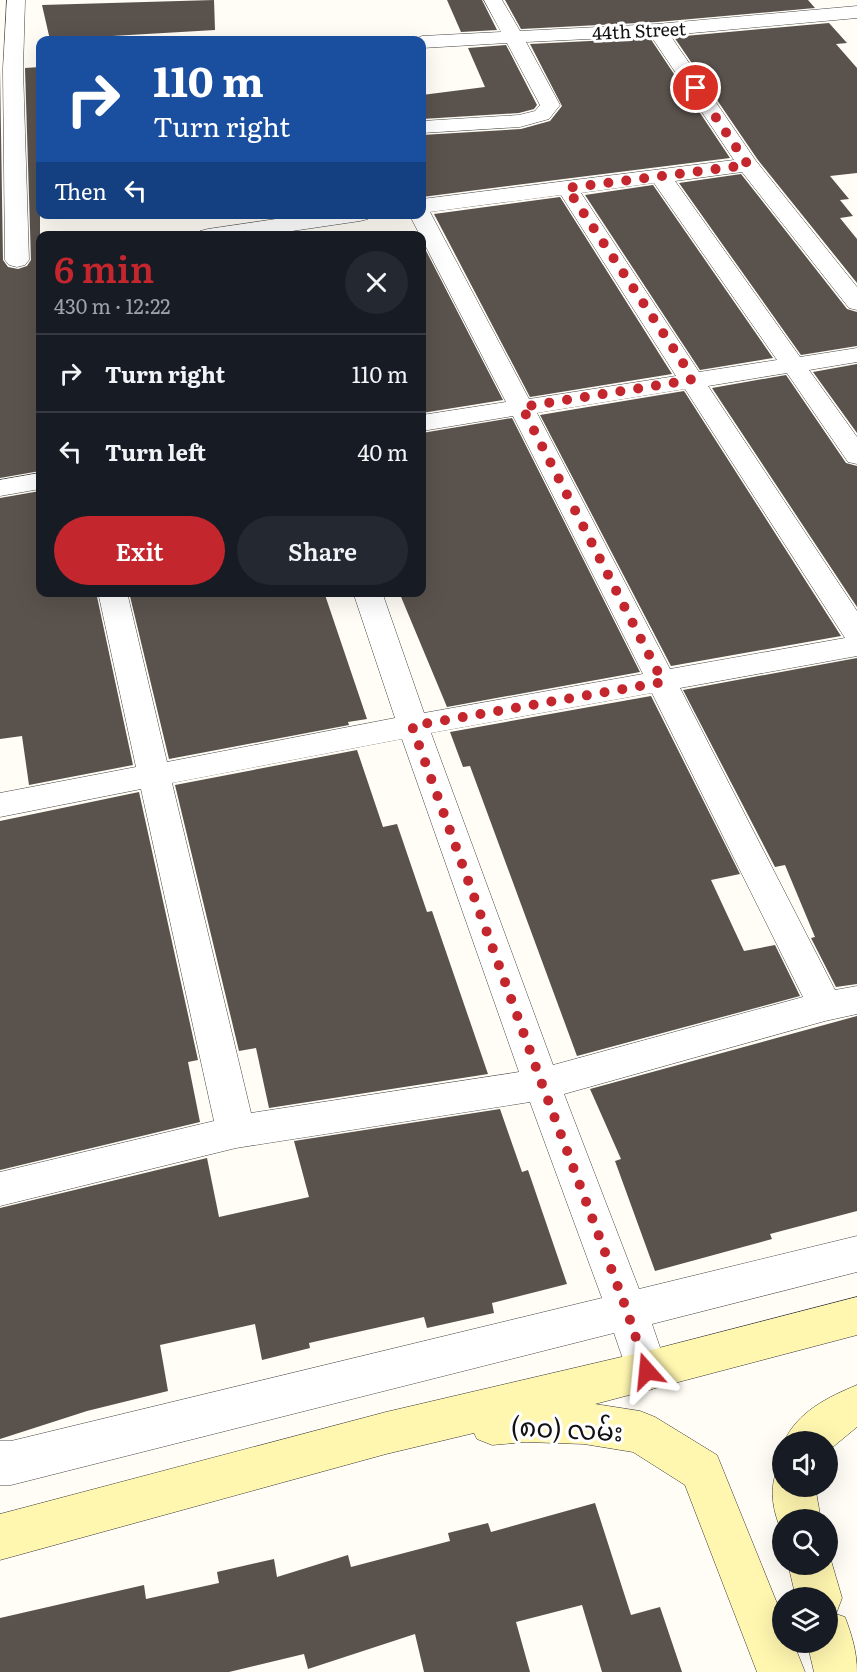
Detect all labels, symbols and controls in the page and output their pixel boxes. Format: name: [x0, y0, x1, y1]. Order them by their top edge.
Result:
street label: 44th Street: [591, 14, 687, 46]
text: 110 m: [153, 48, 264, 110]
icon: right: [54, 60, 132, 138]
pin: [670, 62, 721, 113]
icon: arrive: [679, 71, 712, 104]
text: Turn right: [153, 105, 290, 145]
text: Then: [54, 174, 107, 207]
icon: left: [119, 174, 152, 207]
text: 6 min: [54, 241, 154, 294]
button: close: [345, 251, 408, 314]
text: 430 m · 12:22: [54, 290, 171, 320]
icon: right: [54, 357, 87, 390]
text: Turn right: [105, 357, 225, 390]
text: 110 m: [352, 357, 408, 390]
icon: left: [54, 435, 87, 468]
text: Turn left: [105, 435, 206, 468]
text: 40 m: [357, 435, 408, 468]
button: Exit: [54, 516, 225, 585]
button: Share: [237, 516, 408, 585]
position arrow: [615, 1339, 679, 1403]
street label: (၈၀) လမ်း: [510, 1405, 624, 1449]
map controls: [772, 1431, 838, 1653]
button: sound: [772, 1431, 838, 1497]
button: search: [772, 1509, 838, 1575]
button: layers: [772, 1587, 838, 1653]

